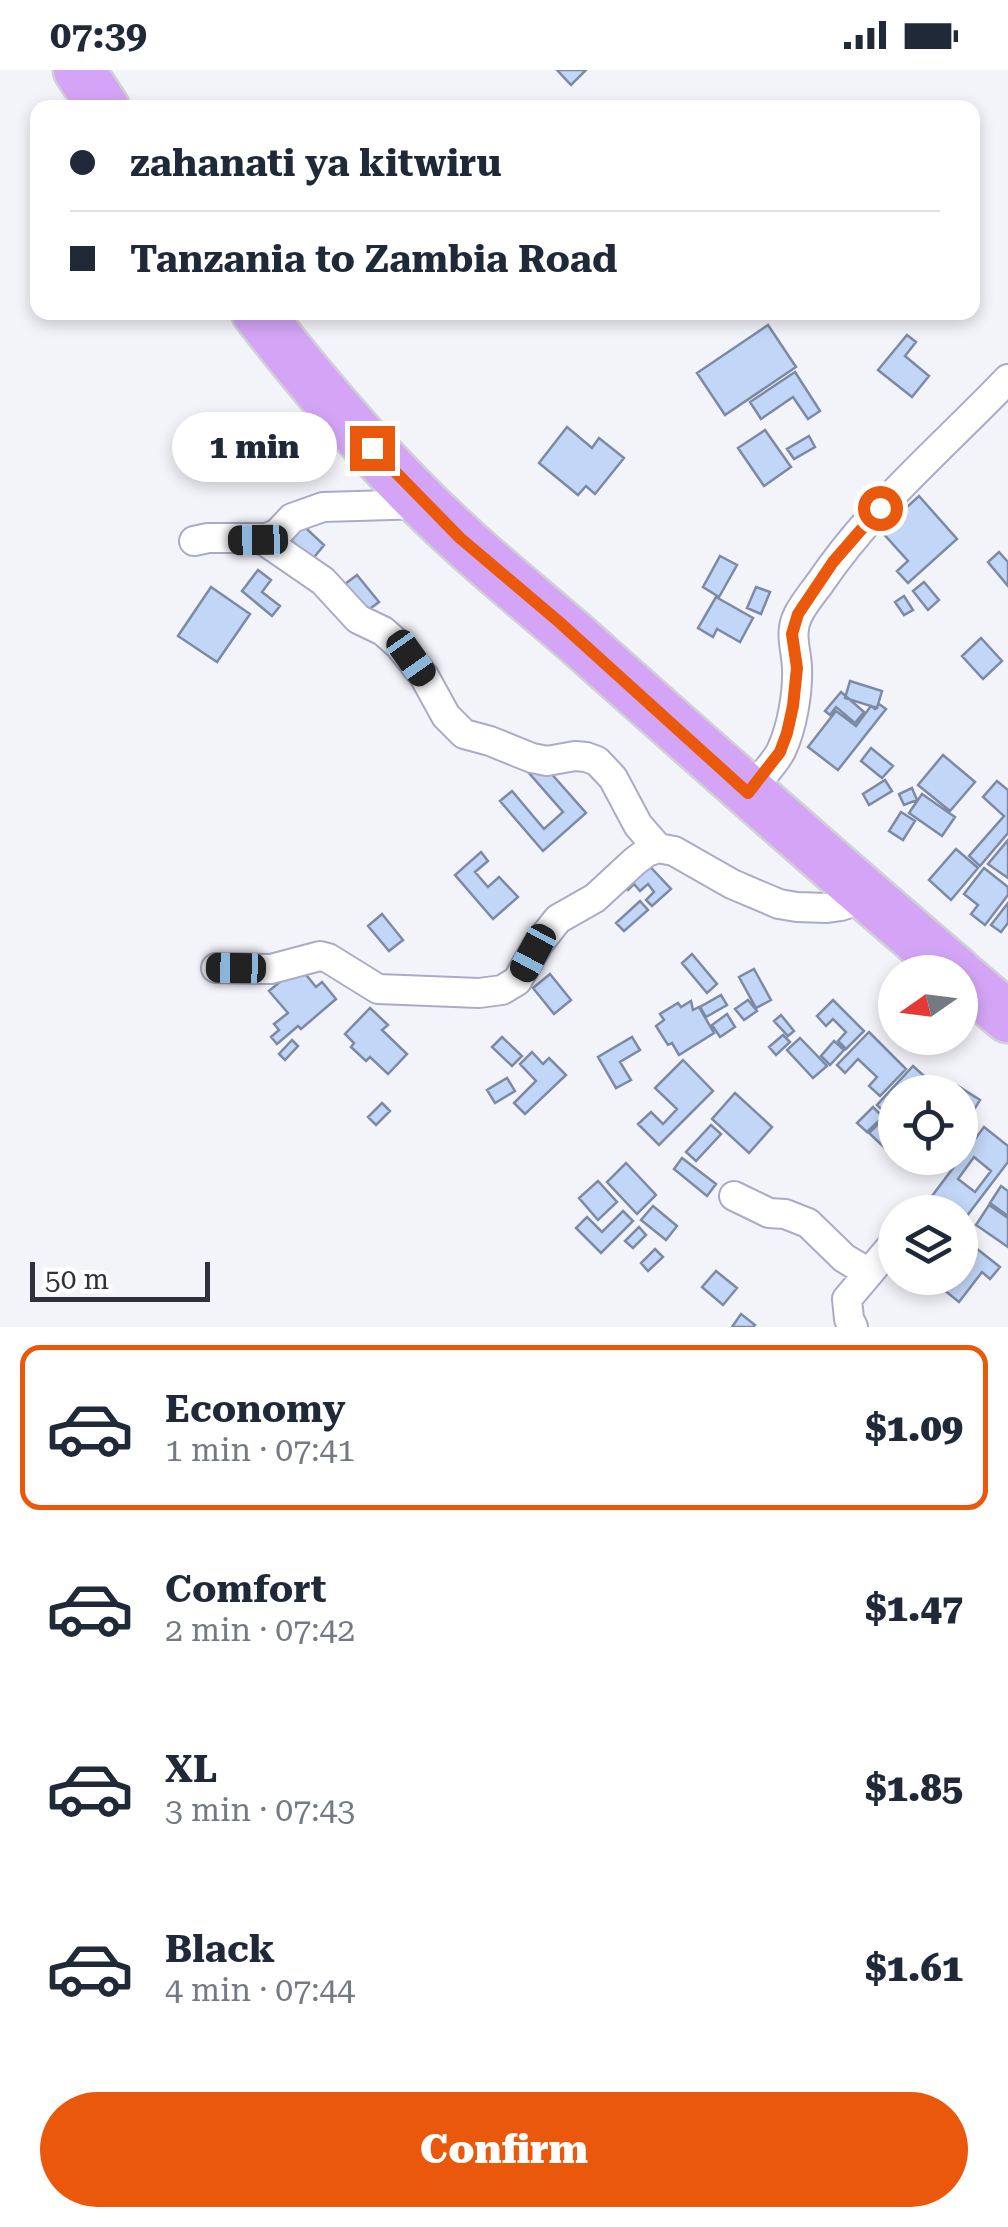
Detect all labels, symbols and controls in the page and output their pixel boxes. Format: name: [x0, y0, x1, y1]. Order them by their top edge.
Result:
text: 07:39: [50, 13, 147, 57]
text: zahanati ya kitwiru: [130, 141, 502, 185]
text: Tanzania to Zambia Road: [130, 237, 617, 281]
callout: 1 min: [172, 413, 337, 483]
route end: [350, 426, 395, 471]
text: 1 min: [210, 428, 299, 466]
route start: [858, 486, 903, 531]
car: [228, 524, 288, 556]
car: [382, 625, 440, 691]
car: [506, 919, 560, 987]
car: [206, 952, 266, 984]
north arrow: [878, 955, 978, 1055]
map controls: [878, 955, 978, 1295]
button: locate: [878, 1075, 978, 1175]
button: layers: [878, 1195, 978, 1295]
scale bar: [30, 1257, 210, 1302]
text: 50 m: [45, 1263, 109, 1296]
icon: car: [45, 1383, 135, 1473]
text: Economy: [165, 1387, 345, 1431]
text: $1.09: [865, 1406, 963, 1450]
text: 1 min · 07:41: [165, 1431, 355, 1469]
icon: car: [45, 1563, 135, 1653]
text: Comfort: [165, 1567, 326, 1611]
text: $1.47: [865, 1586, 963, 1630]
text: 2 min · 07:42: [165, 1611, 355, 1649]
icon: car: [45, 1743, 135, 1833]
text: XL: [165, 1747, 217, 1791]
text: $1.85: [865, 1766, 963, 1810]
text: 3 min · 07:43: [165, 1791, 355, 1829]
icon: car: [45, 1923, 135, 2013]
text: Black: [165, 1927, 275, 1971]
text: $1.61: [865, 1946, 963, 1990]
text: 4 min · 07:44: [165, 1971, 355, 2009]
button: Confirm: [40, 2092, 968, 2207]

